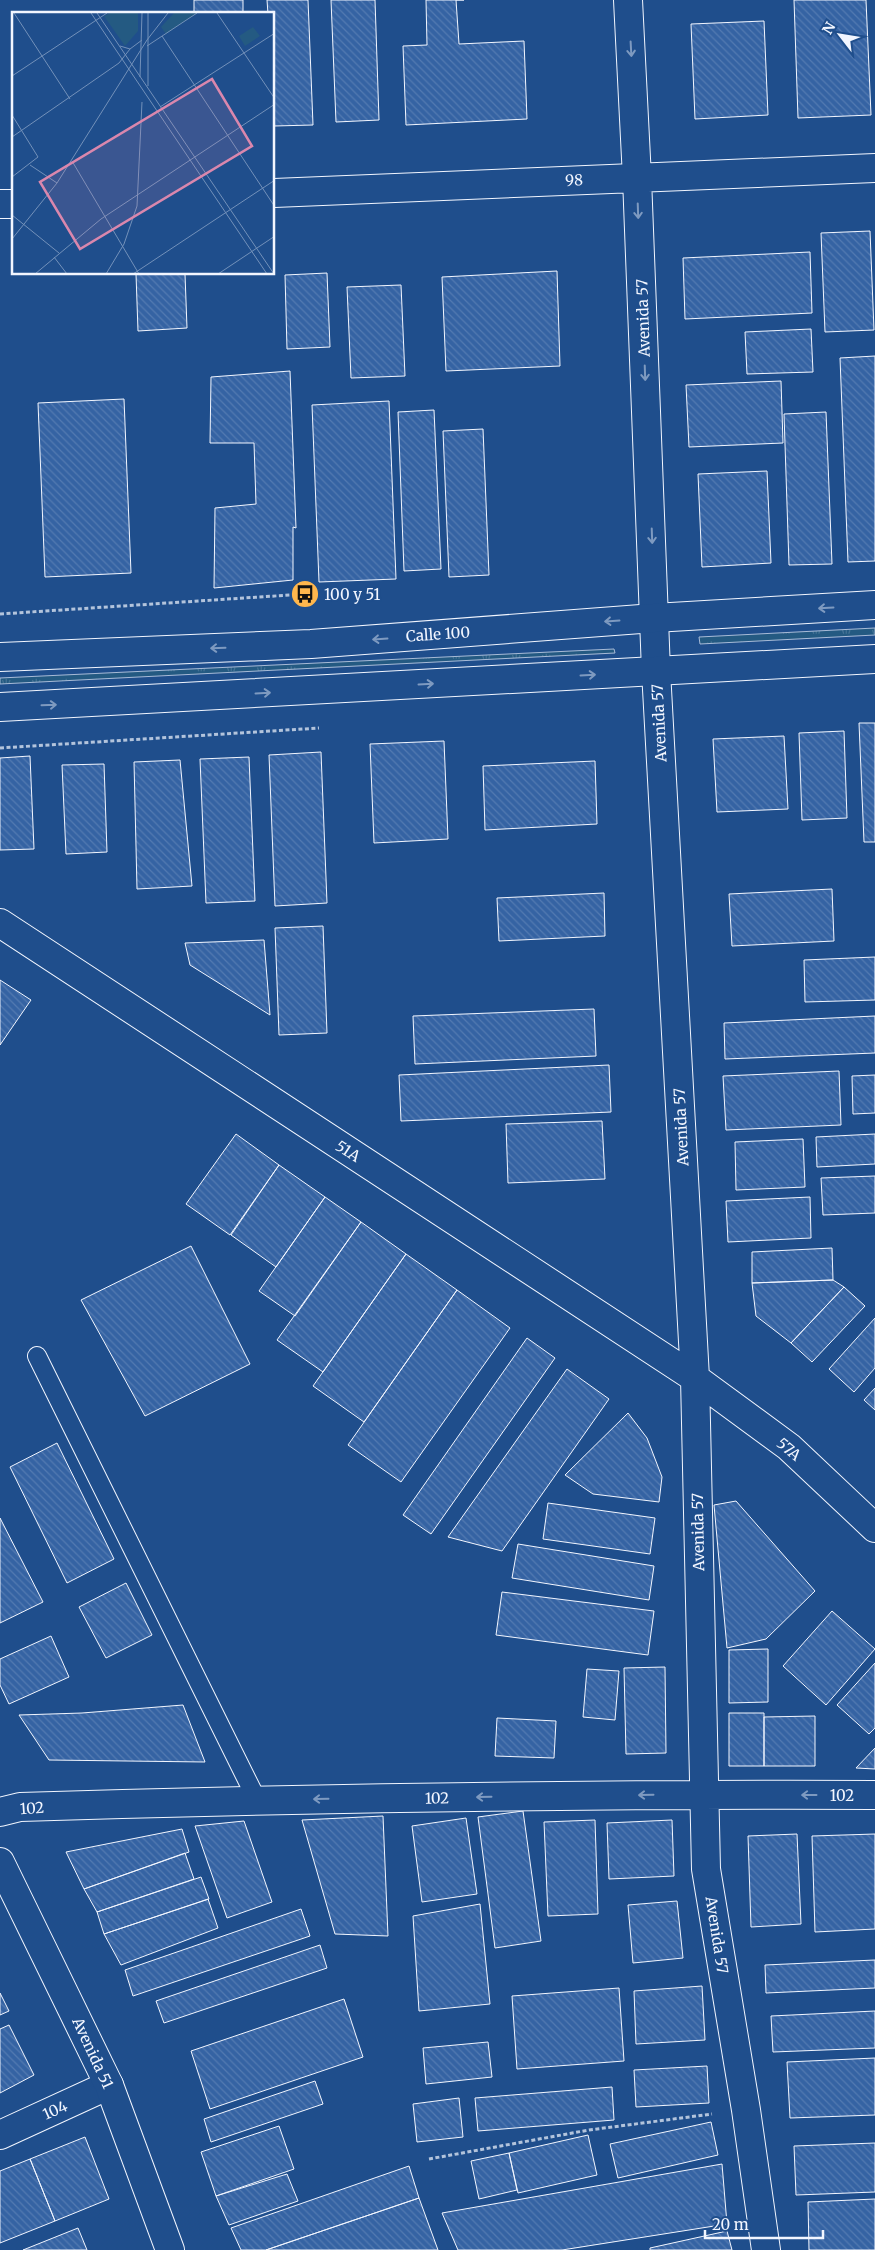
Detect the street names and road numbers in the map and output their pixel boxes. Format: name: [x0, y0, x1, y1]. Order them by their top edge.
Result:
street label: 98: [565, 170, 583, 190]
street label: Avenida 57: [632, 278, 654, 358]
street label: Calle 100: [405, 622, 471, 646]
street label: Avenida 57: [647, 683, 671, 763]
street label: Avenida 57: [669, 1087, 693, 1167]
street label: 51A: [332, 1136, 364, 1166]
street label: 57A: [773, 1433, 805, 1465]
street label: Avenida 57: [688, 1492, 708, 1572]
street label: 102: [830, 1786, 854, 1805]
street label: 102: [425, 1788, 449, 1808]
street label: 102: [19, 1798, 45, 1818]
street label: Avenida 57: [701, 1894, 733, 1975]
street label: Avenida 51: [68, 2014, 118, 2092]
street label: 104: [40, 2096, 70, 2124]

